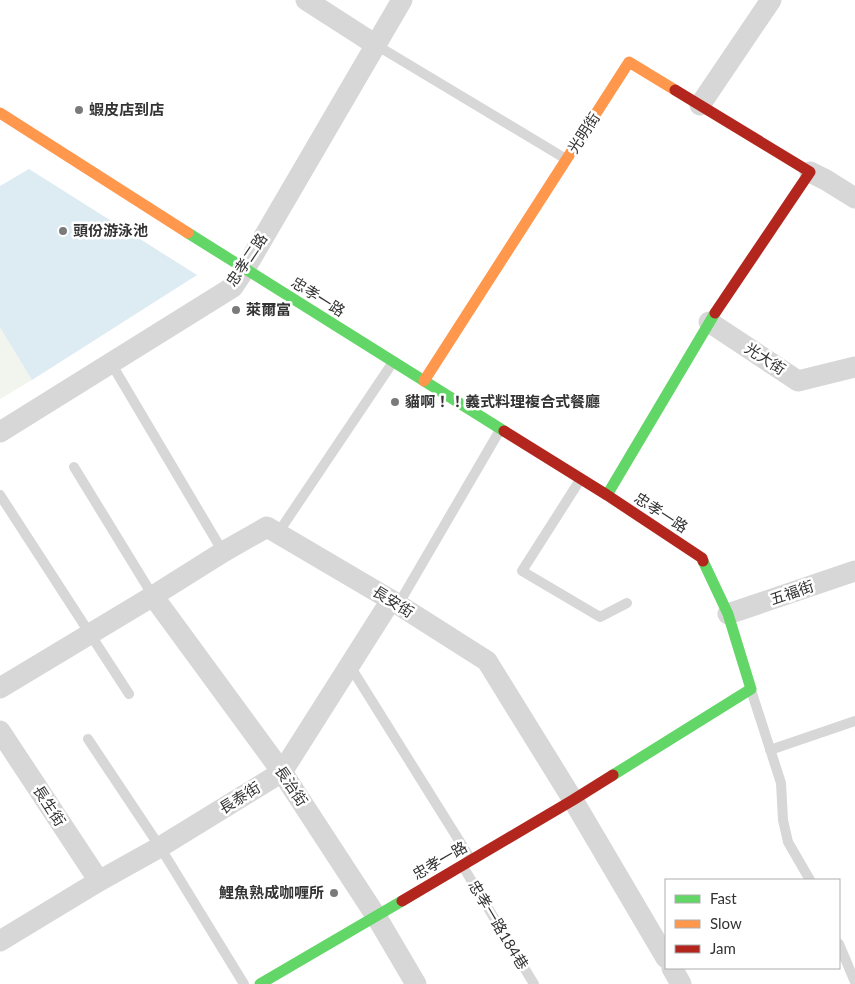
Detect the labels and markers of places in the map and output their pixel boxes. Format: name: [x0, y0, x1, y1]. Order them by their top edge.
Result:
place label: 蝦皮店到店: [89, 100, 164, 118]
marker: 蝦皮店到店: [73, 104, 85, 116]
place label: 頭份游泳池: [73, 221, 148, 239]
marker: 頭份游泳池: [57, 225, 69, 237]
place label: 萊爾富: [246, 300, 291, 318]
marker: 萊爾富: [230, 304, 242, 316]
place label: 貓啊！！義式料理複合式餐廳: [405, 392, 600, 410]
marker: 貓啊！！義式料理複合式餐廳: [389, 396, 401, 408]
place label: 鯉魚熟成咖喱所: [219, 883, 324, 901]
marker: 鯉魚熟成咖喱所: [328, 887, 340, 899]

